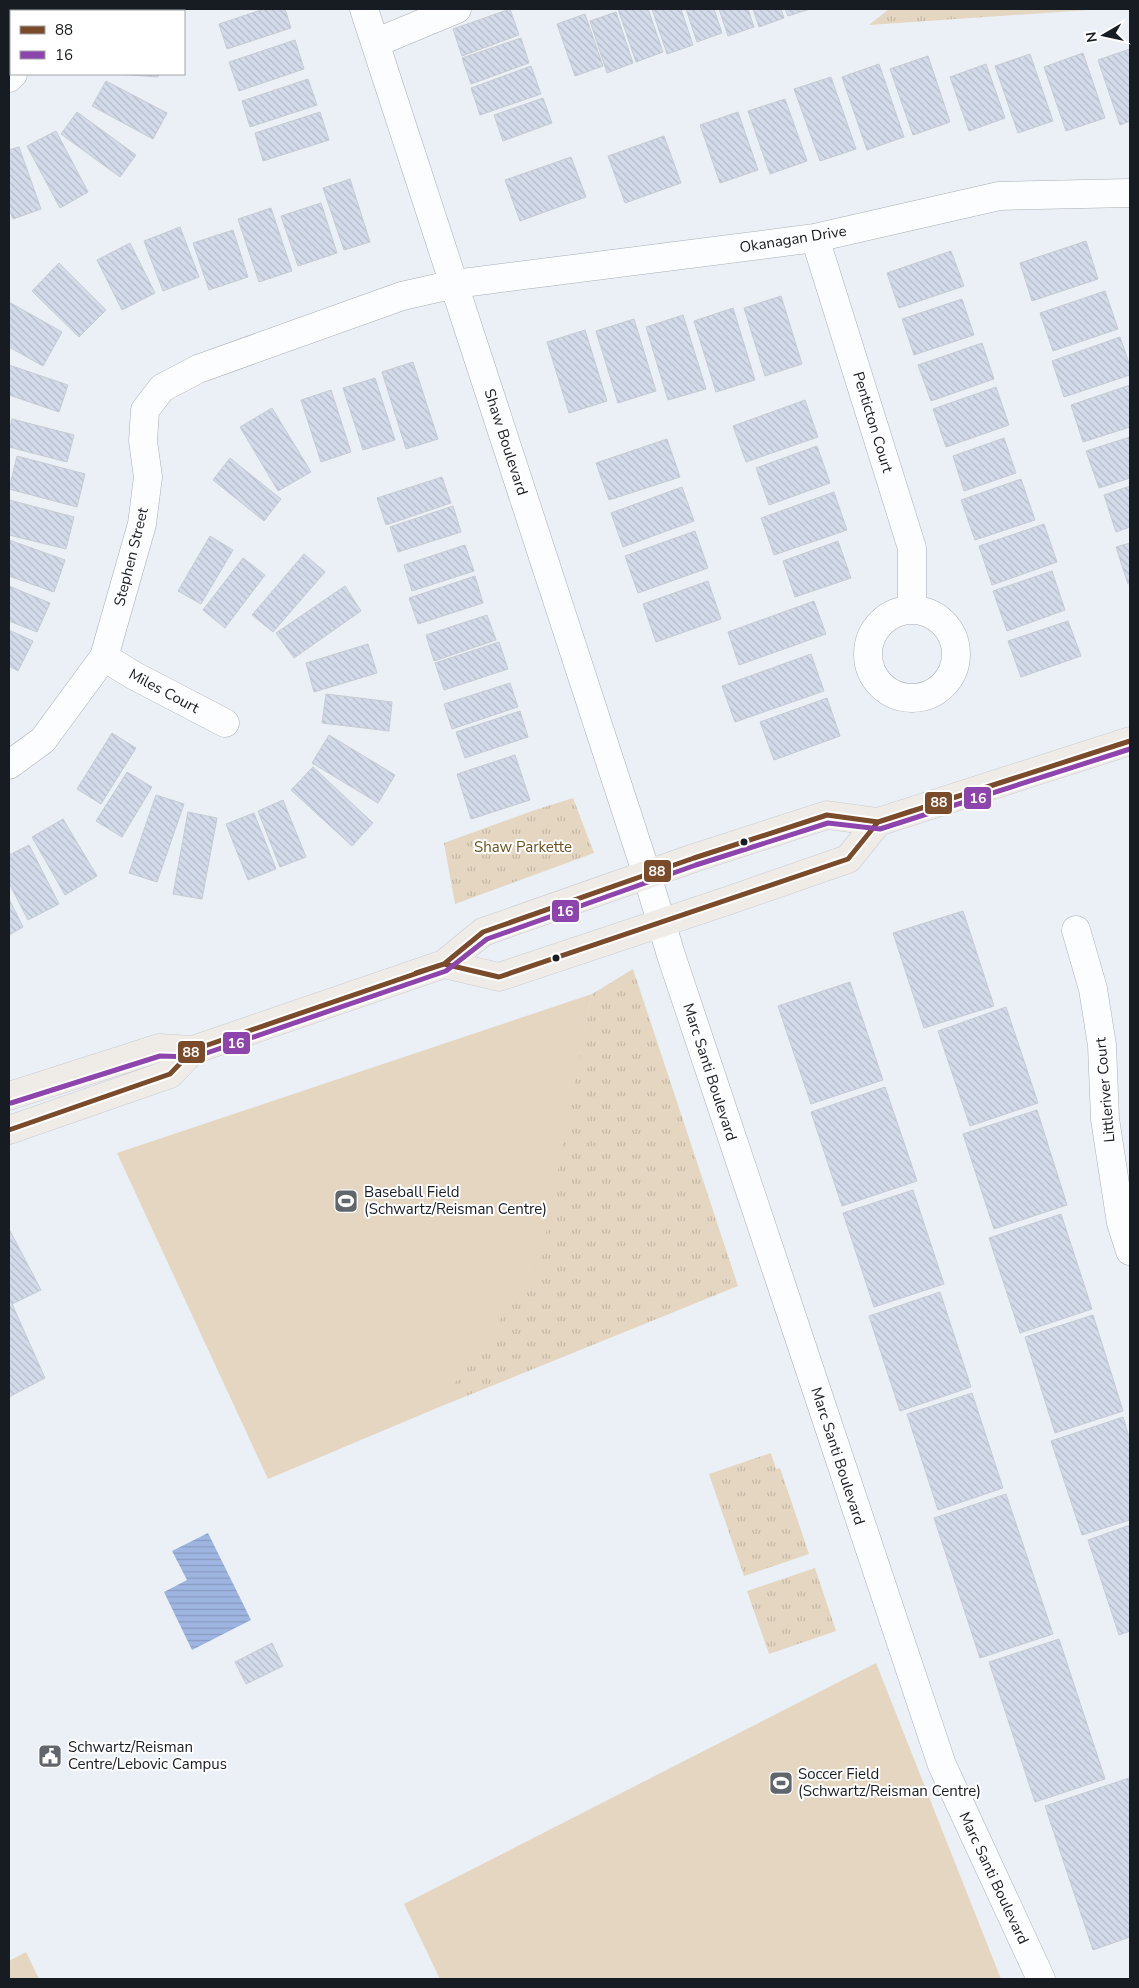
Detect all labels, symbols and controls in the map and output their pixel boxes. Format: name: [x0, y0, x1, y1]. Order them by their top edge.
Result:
legend: [10, 10, 185, 75]
north arrow: [1079, 10, 1129, 60]
text: 88: [55, 20, 73, 40]
text: N: [1081, 30, 1102, 44]
text: 16: [55, 45, 73, 65]
street label: Okanagan Drive: [738, 221, 848, 257]
street label: Penticton Court: [848, 369, 898, 476]
street label: Shaw Boulevard: [479, 386, 533, 498]
street label: Stephen Street: [109, 505, 153, 608]
street label: Miles Court: [125, 664, 203, 718]
line badge: 16: [963, 786, 992, 810]
text: 16: [970, 789, 986, 808]
line badge: 88: [924, 791, 953, 815]
text: 88: [931, 793, 947, 812]
park label: Shaw Parkette: [474, 837, 572, 857]
unlabelled marker: [739, 837, 749, 847]
line badge: 88: [643, 859, 672, 883]
text: 88: [649, 862, 665, 881]
line badge: 16: [551, 899, 580, 923]
text: 16: [557, 902, 573, 921]
unlabelled marker: [551, 953, 561, 963]
street label: Marc Santi Boulevard: [678, 1001, 742, 1143]
line badge: 16: [222, 1031, 251, 1055]
text: 16: [228, 1034, 244, 1053]
street label: Littleriver Court: [1090, 1036, 1120, 1143]
line badge: 88: [177, 1040, 206, 1064]
text: 88: [183, 1043, 199, 1062]
place label: Baseball Field (Schwartz/Reisman Centre): [364, 1182, 547, 1219]
sports icon: Baseball Field (Schwartz/Reisman Centre): [333, 1188, 359, 1214]
street label: Marc Santi Boulevard: [806, 1385, 870, 1527]
place label: Schwartz/Reisman Centre/Lebovic Campus: [68, 1737, 227, 1774]
public building icon: Schwartz/Reisman Centre/Lebovic Campus: [37, 1743, 63, 1769]
place label: Soccer Field (Schwartz/Reisman Centre): [798, 1764, 981, 1801]
sports icon: Soccer Field (Schwartz/Reisman Centre): [768, 1770, 794, 1796]
street label: Marc Santi Boulevard: [955, 1809, 1033, 1947]

